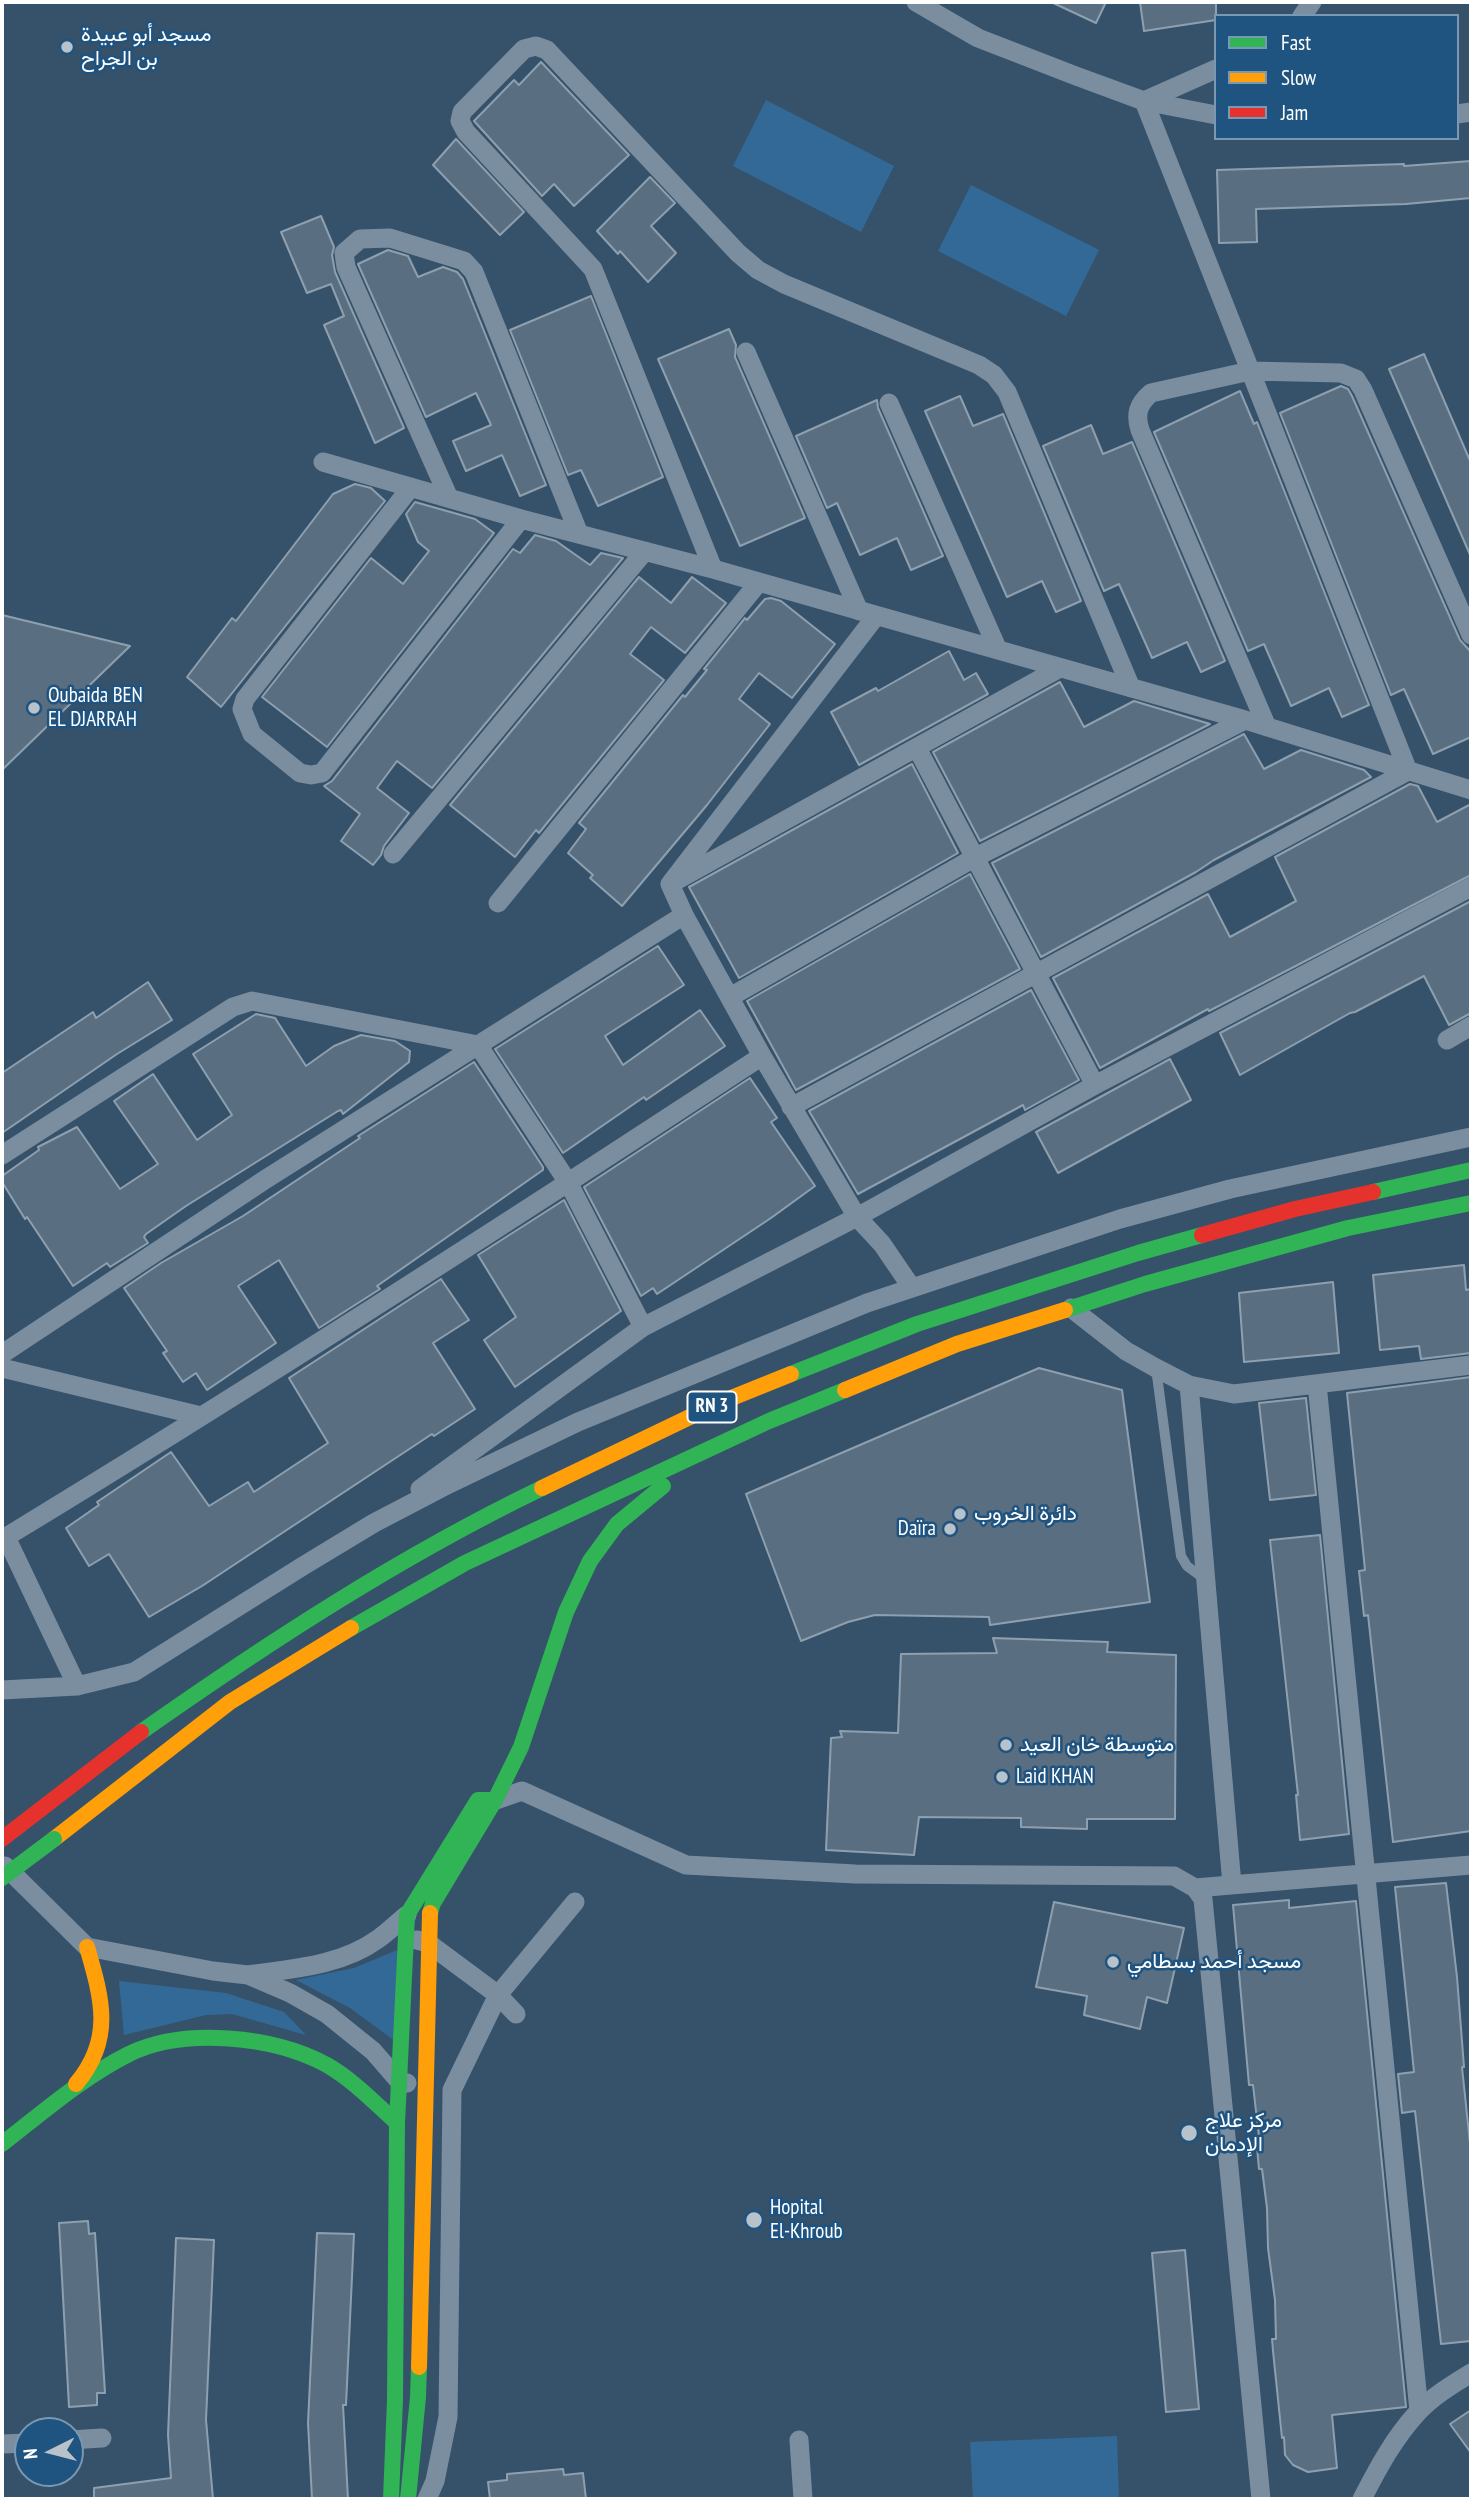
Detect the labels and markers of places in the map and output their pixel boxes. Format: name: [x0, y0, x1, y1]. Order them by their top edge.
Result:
place label: مسجد أبو عبيدة بن الجراح: [81, 22, 212, 72]
marker: مسجد أبو عبيدة بن الجراح: [59, 39, 75, 55]
place label: Oubaida BEN EL DJARRAH: [48, 683, 143, 733]
marker: Oubaida BEN EL DJARRAH: [26, 700, 42, 716]
place label: دائرة الخروب: [974, 1501, 1077, 1527]
marker: دائرة الخروب: [952, 1506, 968, 1522]
place label: Daïra: [898, 1516, 936, 1542]
marker: Daïra: [942, 1521, 958, 1537]
place label: متوسطة خان العيد: [1020, 1732, 1174, 1758]
marker: متوسطة خان العيد: [998, 1737, 1014, 1753]
place label: Laid KHAN: [1016, 1764, 1094, 1790]
marker: Laid KHAN: [994, 1769, 1010, 1785]
place label: مسجد أحمد بسطامي: [1127, 1949, 1301, 1975]
marker: مسجد أحمد بسطامي: [1105, 1954, 1121, 1970]
place label: مركز علاج الإدمان: [1205, 2108, 1282, 2158]
marker: مركز علاج الإدمان: [1179, 2123, 1199, 2143]
place label: Hopital El-Khroub: [770, 2195, 843, 2245]
marker: Hopital El-Khroub: [744, 2210, 764, 2230]

